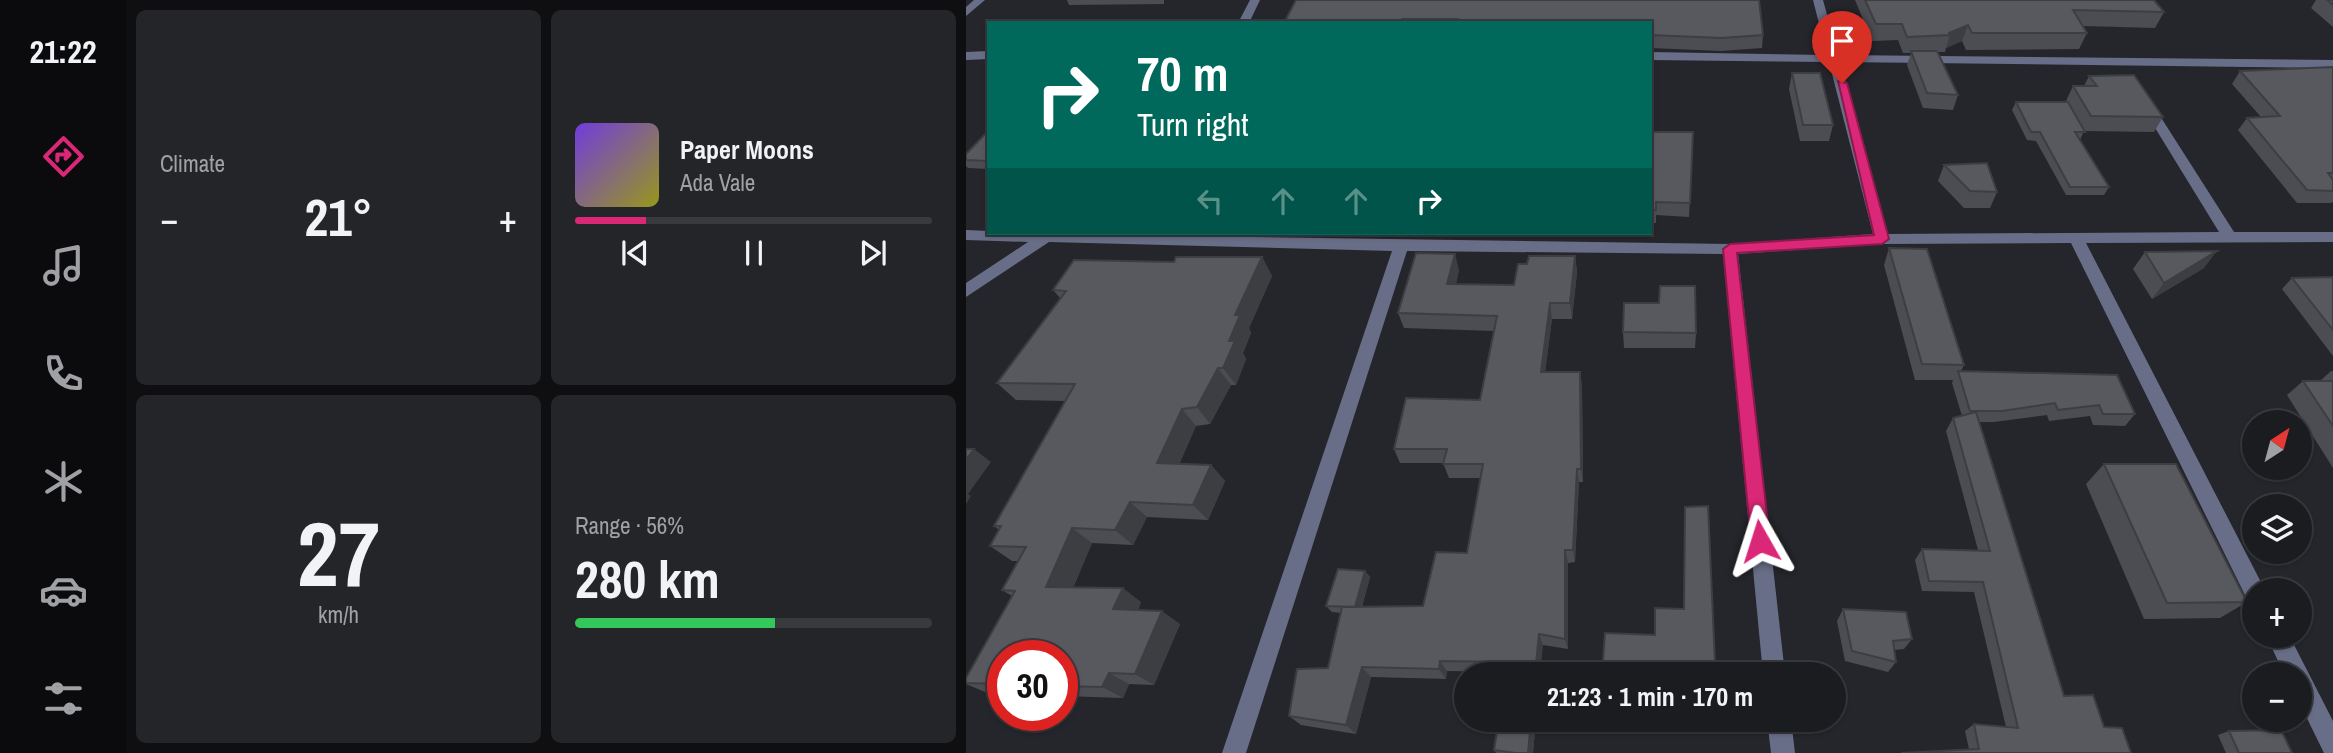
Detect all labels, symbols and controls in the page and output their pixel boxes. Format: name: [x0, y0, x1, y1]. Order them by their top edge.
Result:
pin: [1812, 11, 1872, 83]
icon: arrive: [1823, 22, 1861, 60]
text: 21:22: [29, 30, 97, 73]
text: 70 m: [1137, 40, 1229, 106]
icon: right: [1022, 49, 1113, 140]
text: Turn right: [1137, 103, 1249, 146]
icon: directions: [39, 132, 88, 181]
text: Paper Moons: [680, 132, 814, 167]
text: Climate: [160, 148, 225, 179]
text: Ada Vale: [680, 167, 755, 198]
text: 21°: [304, 182, 373, 252]
icon: left: [1191, 182, 1229, 220]
icon: ahead: [1264, 182, 1302, 220]
icon: ahead: [1337, 182, 1375, 220]
icon: right: [1410, 182, 1448, 220]
text: −: [160, 193, 178, 244]
text: +: [499, 193, 517, 244]
icon: previous: [616, 234, 654, 272]
icon: pause: [735, 234, 773, 272]
icon: next: [854, 234, 892, 272]
icon: music: [39, 241, 88, 290]
icon: phone: [39, 349, 88, 398]
north arrow: [2242, 410, 2312, 480]
map controls: [2242, 410, 2312, 732]
icon: climate: [39, 457, 88, 506]
text: 27: [297, 492, 380, 614]
button: layers: [2242, 494, 2312, 564]
position arrow: [1723, 504, 1797, 578]
text: Range · 56%: [575, 510, 684, 541]
text: 280 km: [575, 544, 720, 614]
icon: car: [39, 566, 88, 615]
button: +: [2242, 578, 2312, 648]
text: km/h: [318, 599, 359, 630]
speed limit sign: 30: [987, 640, 1078, 731]
button: −: [2242, 662, 2312, 732]
icon: filters: [39, 674, 88, 723]
text: 21:23 · 1 min · 170 m: [1547, 679, 1753, 714]

